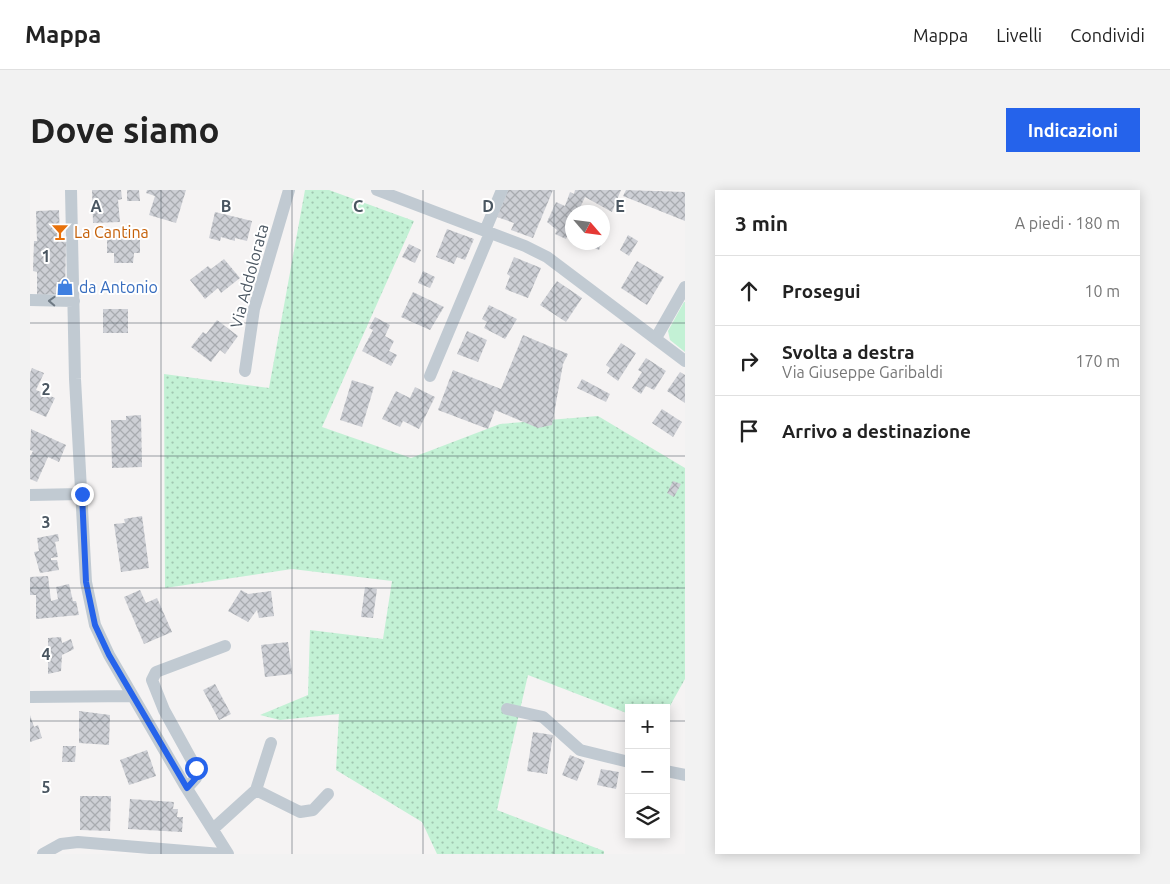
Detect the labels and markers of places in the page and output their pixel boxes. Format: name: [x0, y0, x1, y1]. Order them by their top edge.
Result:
bar icon: La Cantina: [50, 222, 70, 242]
place label: La Cantina: [74, 223, 149, 241]
shop icon: da Antonio: [55, 277, 75, 297]
place label: da Antonio: [79, 278, 158, 296]

